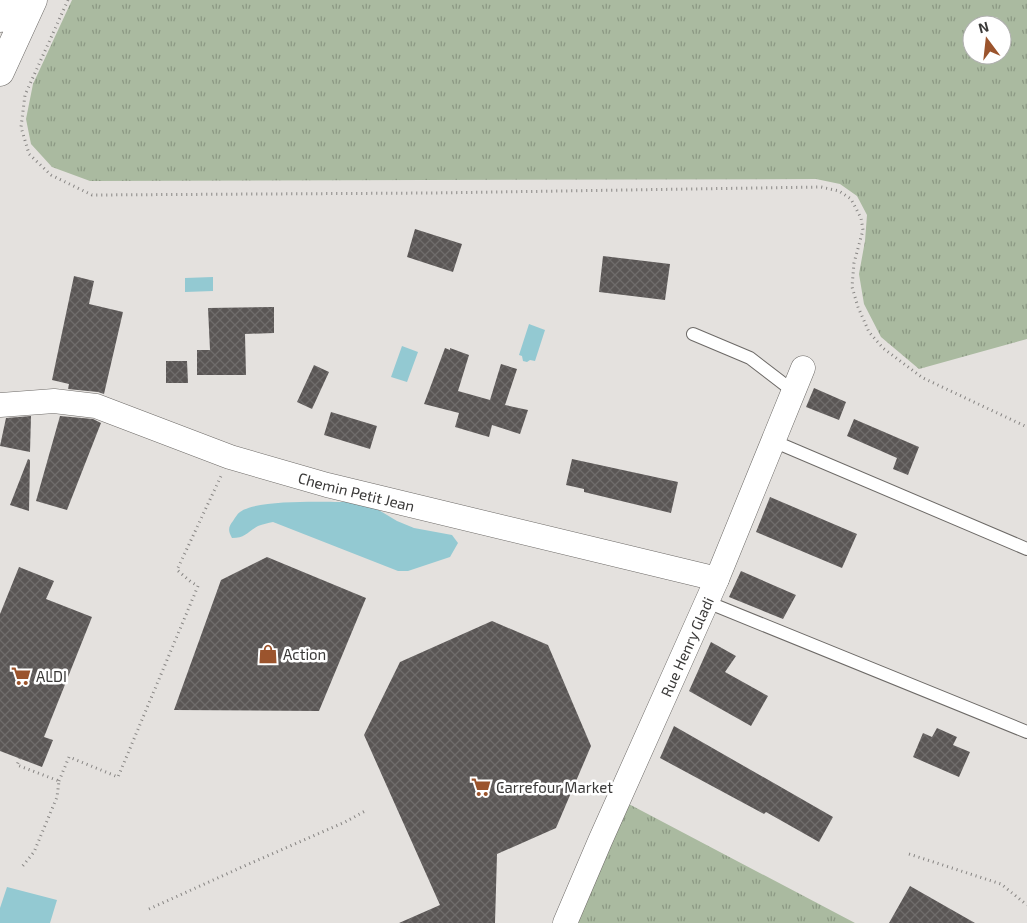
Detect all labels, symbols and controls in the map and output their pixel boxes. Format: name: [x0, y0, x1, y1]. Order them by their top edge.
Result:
north arrow: [962, 15, 1012, 65]
text: N: [976, 17, 991, 36]
street label: Chemin Petit Jean: [296, 468, 417, 515]
street label: Rue Henry Gladi: [657, 594, 717, 699]
shop icon: Action: [257, 643, 279, 665]
place label: Action: [283, 645, 326, 663]
supermarket icon: ALDI: [10, 665, 32, 687]
place label: ALDI: [36, 667, 67, 685]
supermarket icon: Carrefour Market: [470, 776, 492, 798]
place label: Carrefour Market: [496, 778, 613, 796]

